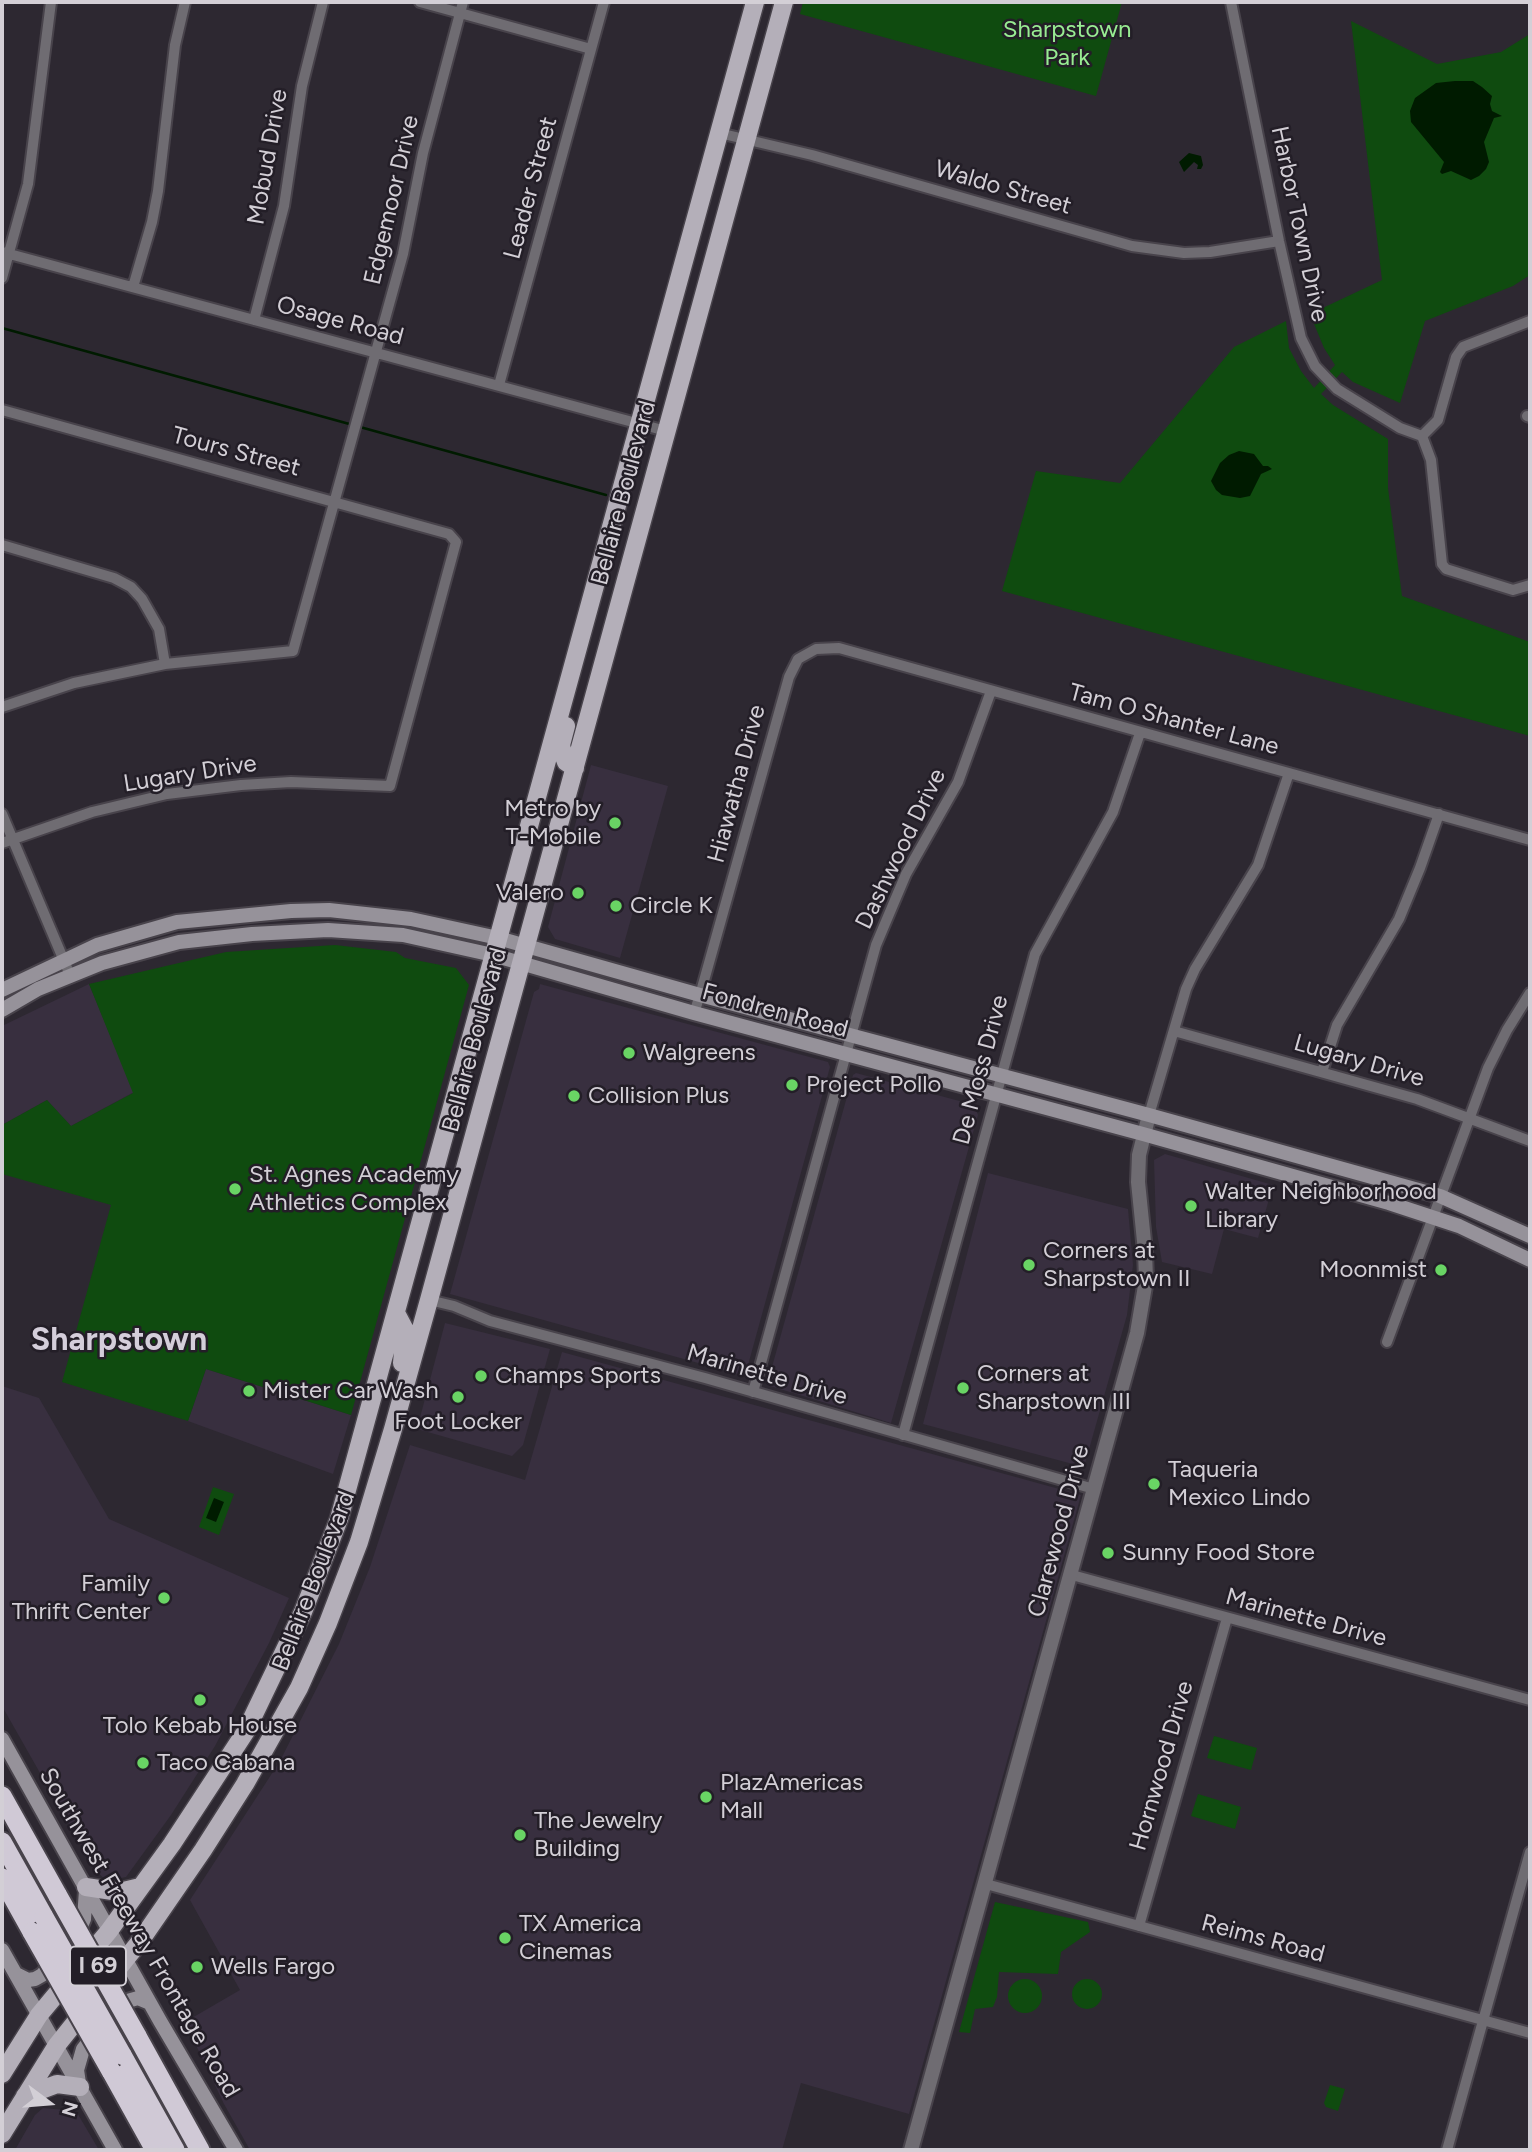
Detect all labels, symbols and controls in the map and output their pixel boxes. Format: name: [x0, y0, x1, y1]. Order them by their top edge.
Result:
park label: Sharpstown Park: [1003, 16, 1131, 72]
street label: Mobud Drive: [242, 87, 294, 227]
street label: Edgemoor Drive: [358, 112, 426, 288]
street label: Leader Street: [498, 114, 564, 262]
street label: Harbor Town Drive: [1264, 123, 1334, 325]
street label: Waldo Street: [931, 155, 1075, 221]
street label: Osage Road: [273, 290, 407, 352]
street label: Bellaire Boulevard: [586, 398, 662, 588]
street label: Tours Street: [169, 421, 303, 483]
street label: Tam O Shanter Lane: [1066, 678, 1282, 762]
street label: Hiawatha Drive: [702, 702, 772, 866]
street label: Lugary Drive: [121, 749, 259, 799]
street label: Dashwood Drive: [850, 764, 952, 934]
place label: Metro by T-Mobile: [504, 795, 601, 851]
marker: Metro by T-Mobile: [607, 815, 623, 831]
place label: Valero: [496, 879, 564, 907]
marker: Valero: [570, 885, 586, 901]
place label: Circle K: [630, 892, 713, 920]
marker: Circle K: [608, 898, 624, 914]
street label: Bellaire Boulevard: [437, 945, 513, 1135]
street label: Fondren Road: [699, 978, 851, 1044]
street label: De Moss Drive: [947, 992, 1015, 1148]
street label: Lugary Drive: [1290, 1029, 1428, 1093]
place label: Walgreens: [643, 1039, 756, 1067]
marker: Walgreens: [621, 1045, 637, 1061]
place label: Project Pollo: [806, 1071, 941, 1099]
marker: Project Pollo: [784, 1077, 800, 1093]
place label: Collision Plus: [588, 1082, 729, 1110]
marker: Collision Plus: [566, 1088, 582, 1104]
place label: St. Agnes Academy Athletics Complex: [249, 1161, 459, 1217]
place label: Walter Neighborhood Library: [1205, 1178, 1437, 1234]
marker: St. Agnes Academy Athletics Complex: [227, 1181, 243, 1197]
marker: Walter Neighborhood Library: [1183, 1198, 1199, 1214]
place label: Corners at Sharpstown II: [1043, 1237, 1191, 1293]
place label: Moonmist: [1319, 1256, 1427, 1284]
marker: Corners at Sharpstown II: [1021, 1257, 1037, 1273]
marker: Moonmist: [1433, 1262, 1449, 1278]
district label: Sharpstown: [31, 1322, 207, 1360]
street label: Marinette Drive: [684, 1338, 850, 1412]
place label: Corners at Sharpstown III: [977, 1360, 1131, 1416]
place label: Champs Sports: [495, 1362, 661, 1390]
marker: Champs Sports: [473, 1368, 489, 1384]
place label: Mister Car Wash: [263, 1377, 439, 1405]
marker: Corners at Sharpstown III: [955, 1380, 971, 1396]
marker: Mister Car Wash: [241, 1383, 257, 1399]
marker: Foot Locker: [450, 1389, 466, 1405]
place label: Foot Locker: [394, 1408, 522, 1436]
street label: Clarewood Drive: [1022, 1442, 1096, 1620]
place label: Taqueria Mexico Lindo: [1168, 1456, 1311, 1512]
marker: Taqueria Mexico Lindo: [1146, 1476, 1162, 1492]
street label: Bellaire Boulevard: [267, 1487, 361, 1675]
place label: Sunny Food Store: [1122, 1539, 1315, 1567]
marker: Sunny Food Store: [1100, 1545, 1116, 1561]
place label: Family Thrift Center: [12, 1570, 150, 1626]
street label: Marinette Drive: [1222, 1583, 1390, 1653]
marker: Family Thrift Center: [156, 1590, 172, 1606]
street label: Hornwood Drive: [1124, 1678, 1200, 1854]
marker: Tolo Kebab House: [192, 1692, 208, 1708]
place label: Tolo Kebab House: [103, 1712, 297, 1740]
place label: Taco Cabana: [157, 1749, 295, 1777]
marker: Taco Cabana: [135, 1755, 151, 1771]
street label: Southwest Freeway Frontage Road: [33, 1763, 245, 2103]
place label: PlazAmericas Mall: [720, 1769, 863, 1825]
marker: PlazAmericas Mall: [698, 1789, 714, 1805]
place label: The Jewelry Building: [534, 1807, 662, 1863]
marker: The Jewelry Building: [512, 1827, 528, 1843]
street label: Reims Road: [1198, 1909, 1328, 1969]
place label: TX America Cinemas: [519, 1910, 642, 1966]
marker: TX America Cinemas: [497, 1930, 513, 1946]
road number: I 69: [70, 1946, 126, 1985]
place label: Wells Fargo: [211, 1953, 335, 1981]
marker: Wells Fargo: [189, 1959, 205, 1975]
north arrow: [14, 2068, 84, 2138]
text: N: [57, 2099, 83, 2119]

